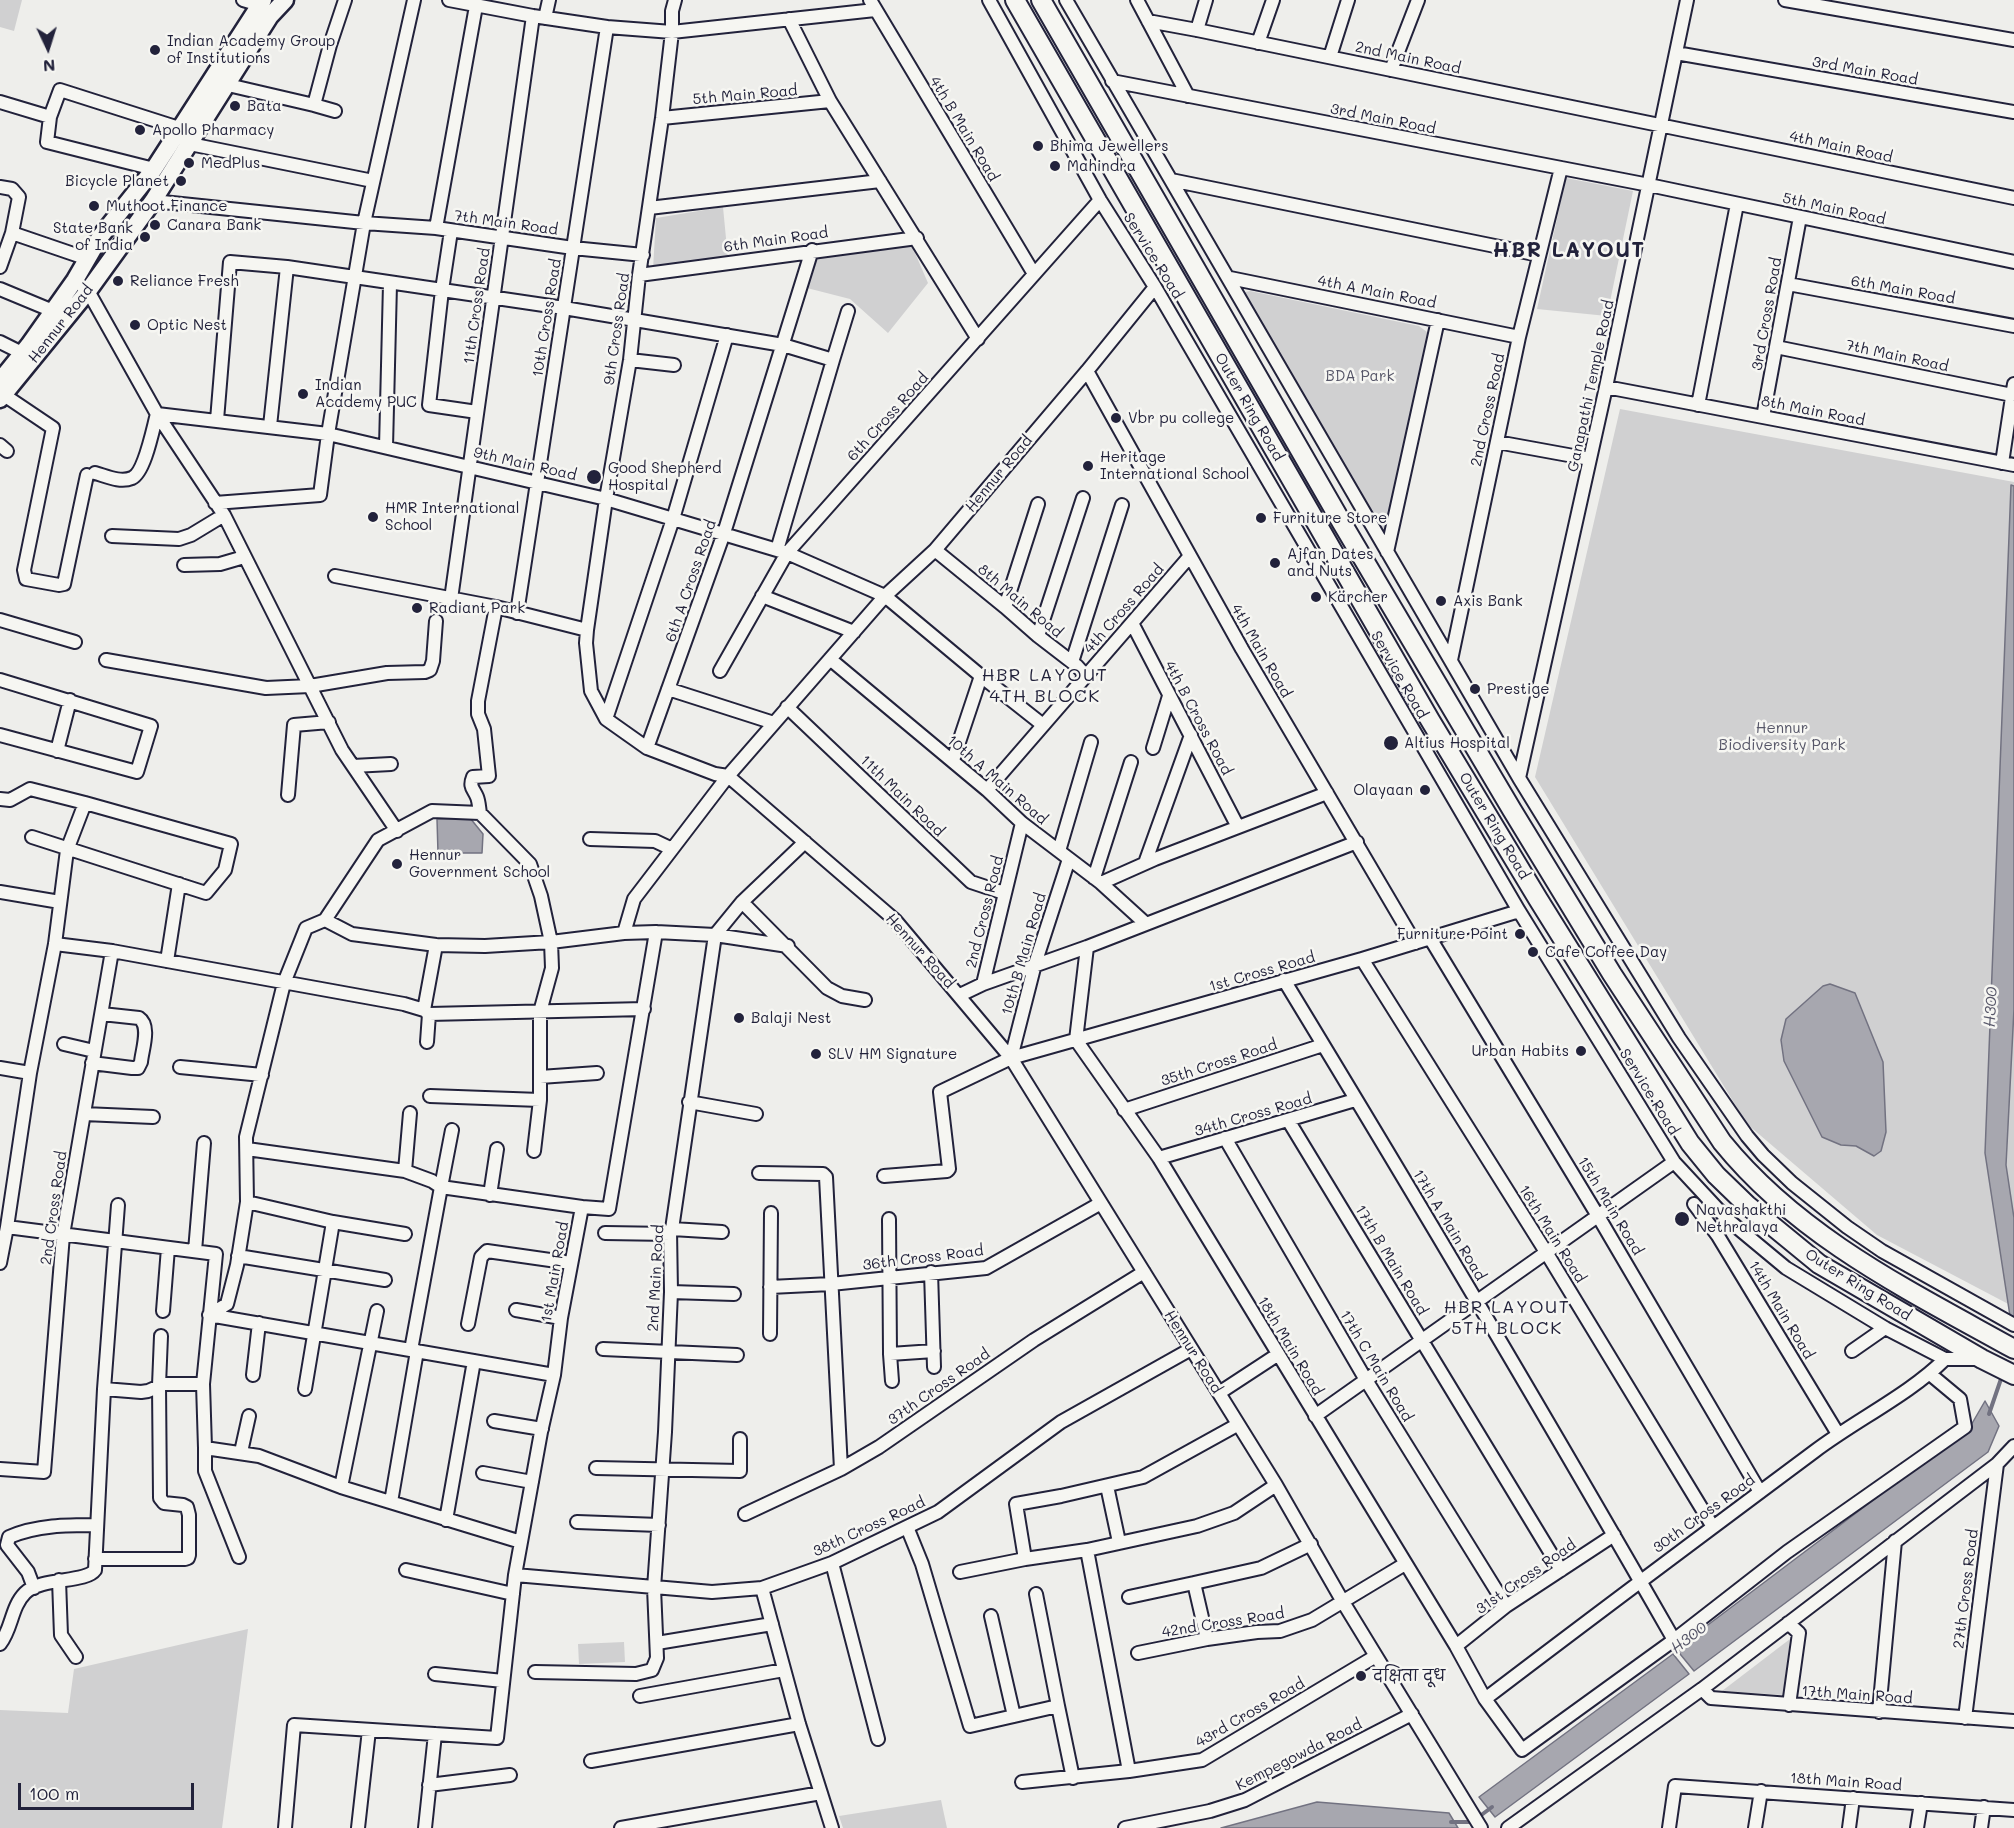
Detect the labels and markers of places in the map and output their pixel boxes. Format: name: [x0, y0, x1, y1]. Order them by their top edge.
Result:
place label: Indian Academy Group of Institutions: [167, 32, 335, 67]
marker: Indian Academy Group of Institutions: [148, 43, 162, 57]
place label: Bata: [247, 97, 282, 115]
marker: Bata: [228, 99, 242, 113]
place label: Apollo Pharmacy: [152, 121, 274, 139]
marker: Apollo Pharmacy: [133, 123, 147, 137]
place label: Bhima Jewellers: [1050, 137, 1169, 155]
marker: Bhima Jewellers: [1031, 139, 1045, 153]
place label: MedPlus: [201, 154, 260, 172]
marker: MedPlus: [182, 156, 196, 170]
place label: Mahindra: [1067, 157, 1136, 175]
marker: Mahindra: [1048, 159, 1062, 173]
place label: Bicycle Planet: [65, 172, 169, 190]
marker: Bicycle Planet: [174, 174, 188, 188]
place label: Muthoot Finance: [106, 197, 227, 215]
marker: Muthoot Finance: [87, 199, 101, 213]
place label: Canara Bank: [167, 216, 261, 234]
marker: Canara Bank: [148, 218, 162, 232]
place label: State Bank of India: [53, 219, 133, 254]
marker: State Bank of India: [138, 230, 152, 244]
place label: Reliance Fresh: [130, 272, 239, 290]
marker: Reliance Fresh: [111, 274, 125, 288]
place label: Optic Nest: [147, 316, 227, 334]
marker: Optic Nest: [128, 318, 142, 332]
place label: Indian Academy PUC: [315, 376, 417, 411]
marker: Indian Academy PUC: [296, 387, 310, 401]
place label: Vbr pu college: [1128, 409, 1234, 427]
marker: Vbr pu college: [1109, 411, 1123, 425]
place label: Heritage International School: [1100, 448, 1250, 483]
place label: Good Shepherd Hospital: [608, 459, 721, 494]
marker: Heritage International School: [1081, 459, 1095, 473]
marker: Good Shepherd Hospital: [585, 468, 603, 486]
place label: HMR International School: [385, 499, 520, 534]
place label: Furniture Store: [1273, 509, 1387, 527]
marker: HMR International School: [366, 510, 380, 524]
marker: Furniture Store: [1254, 511, 1268, 525]
place label: Ajfan Dates and Nuts: [1287, 545, 1374, 580]
marker: Ajfan Dates and Nuts: [1268, 556, 1282, 570]
place label: Kärcher: [1328, 588, 1388, 606]
marker: Kärcher: [1309, 590, 1323, 604]
place label: Axis Bank: [1453, 592, 1523, 610]
marker: Axis Bank: [1434, 594, 1448, 608]
place label: Radiant Park: [429, 599, 525, 617]
marker: Radiant Park: [410, 601, 424, 615]
place label: Prestige: [1487, 680, 1549, 698]
marker: Prestige: [1468, 682, 1482, 696]
marker: Altius Hospital: [1382, 734, 1400, 752]
place label: Altius Hospital: [1404, 734, 1510, 752]
place label: Olayaan: [1353, 781, 1413, 799]
marker: Olayaan: [1418, 783, 1432, 797]
place label: Hennur Government School: [409, 846, 550, 881]
marker: Hennur Government School: [390, 857, 404, 871]
place label: Furniture Point: [1397, 925, 1508, 943]
marker: Furniture Point: [1513, 927, 1527, 941]
place label: Cafe Coffee Day: [1545, 943, 1667, 961]
marker: Cafe Coffee Day: [1526, 945, 1540, 959]
place label: Balaji Nest: [751, 1009, 831, 1027]
marker: Balaji Nest: [732, 1011, 746, 1025]
place label: Urban Habits: [1471, 1042, 1569, 1060]
marker: Urban Habits: [1574, 1044, 1588, 1058]
place label: SLV HM Signature: [828, 1045, 957, 1063]
marker: SLV HM Signature: [809, 1047, 823, 1061]
place label: Navashakthi Nethralaya: [1696, 1201, 1786, 1236]
marker: Navashakthi Nethralaya: [1673, 1210, 1691, 1228]
place label: दक्षिता दूध: [1373, 1667, 1445, 1685]
marker: दक्षिता दूध: [1354, 1669, 1368, 1683]

